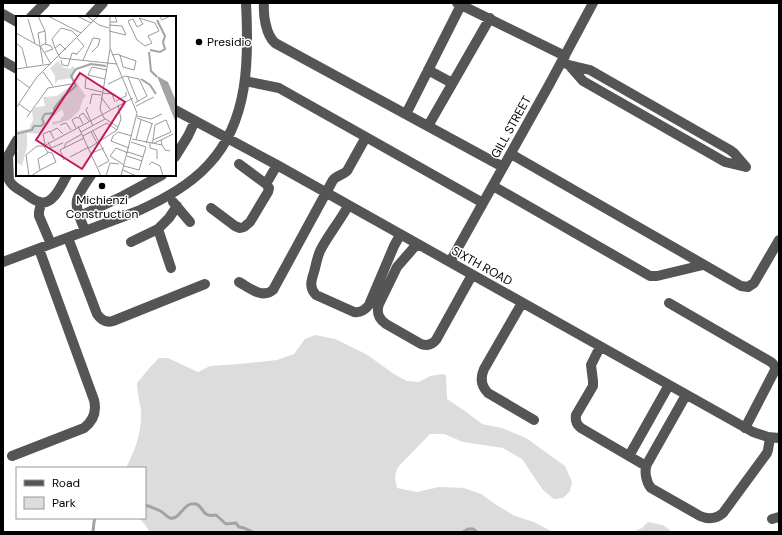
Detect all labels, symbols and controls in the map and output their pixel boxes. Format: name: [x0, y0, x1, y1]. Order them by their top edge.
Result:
inset map: [16, 16, 176, 176]
place label: Presidio: [207, 34, 251, 50]
marker: Presidio: [194, 37, 204, 47]
street label: GILL STREET: [487, 93, 535, 161]
marker: Michienzi Construction: [97, 181, 107, 191]
place label: Michienzi Construction: [66, 192, 138, 222]
street label: SIXTH ROAD: [449, 243, 515, 289]
legend: [16, 467, 146, 519]
text: Road: [52, 475, 80, 491]
text: Park: [52, 495, 76, 511]

